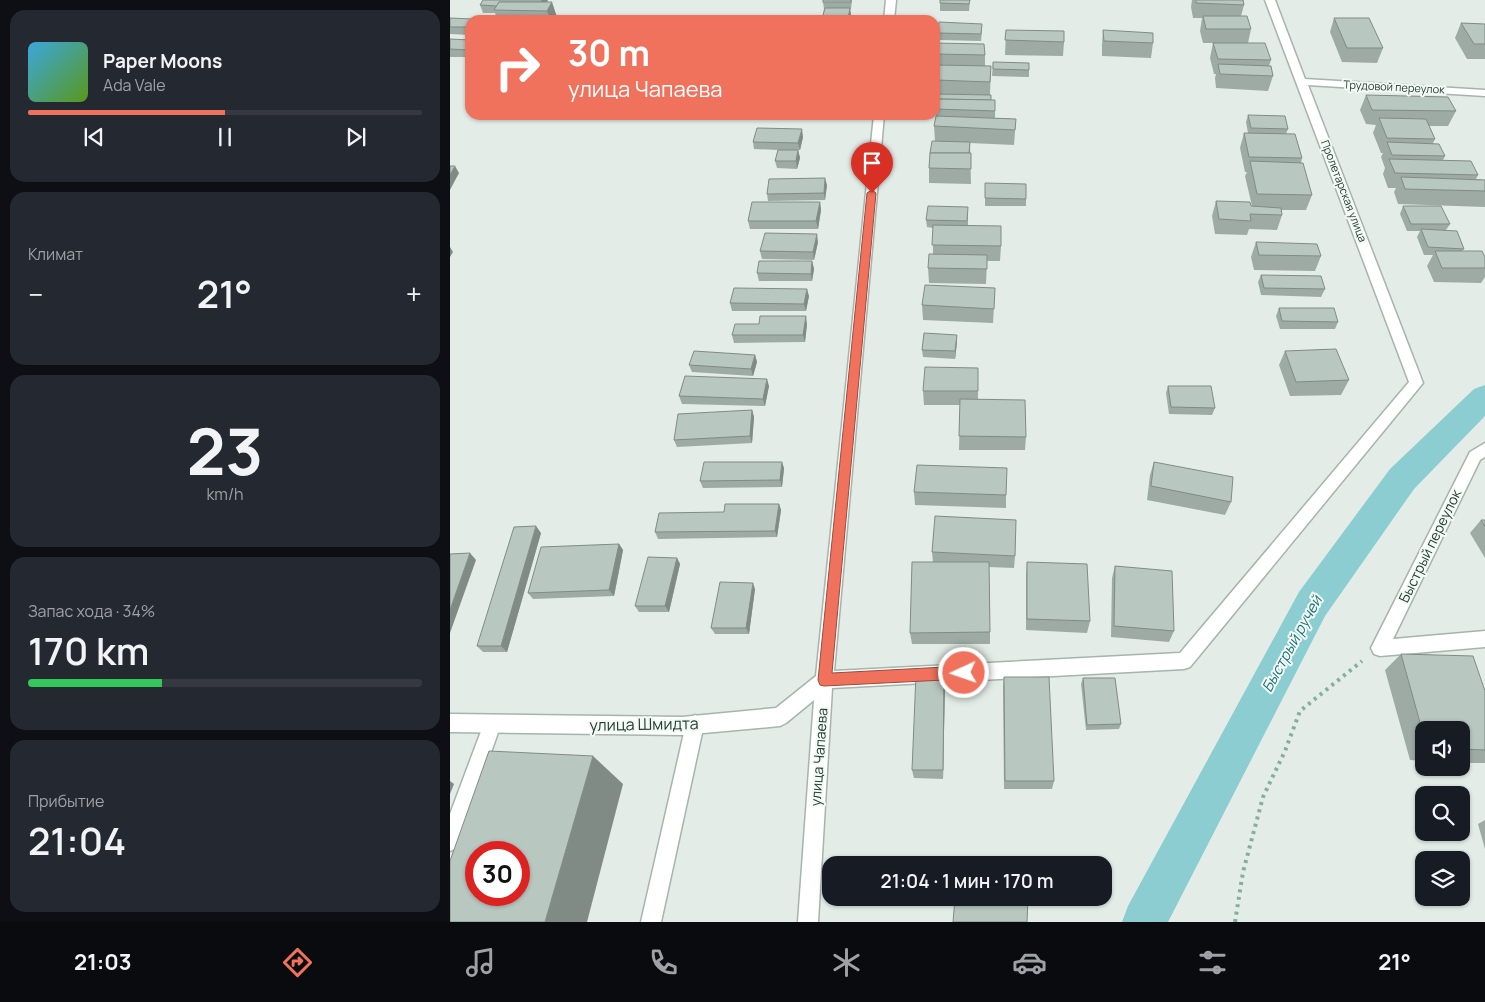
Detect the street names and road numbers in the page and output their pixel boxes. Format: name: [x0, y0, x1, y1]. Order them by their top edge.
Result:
street label: Трудовой переулок: [1343, 76, 1446, 97]
street label: Пролетарская улица: [1318, 138, 1371, 244]
street label: Быстрый переулок: [1394, 485, 1466, 606]
street label: улица Чапаева: [806, 707, 831, 807]
street label: улица Шмидта: [589, 712, 699, 736]

